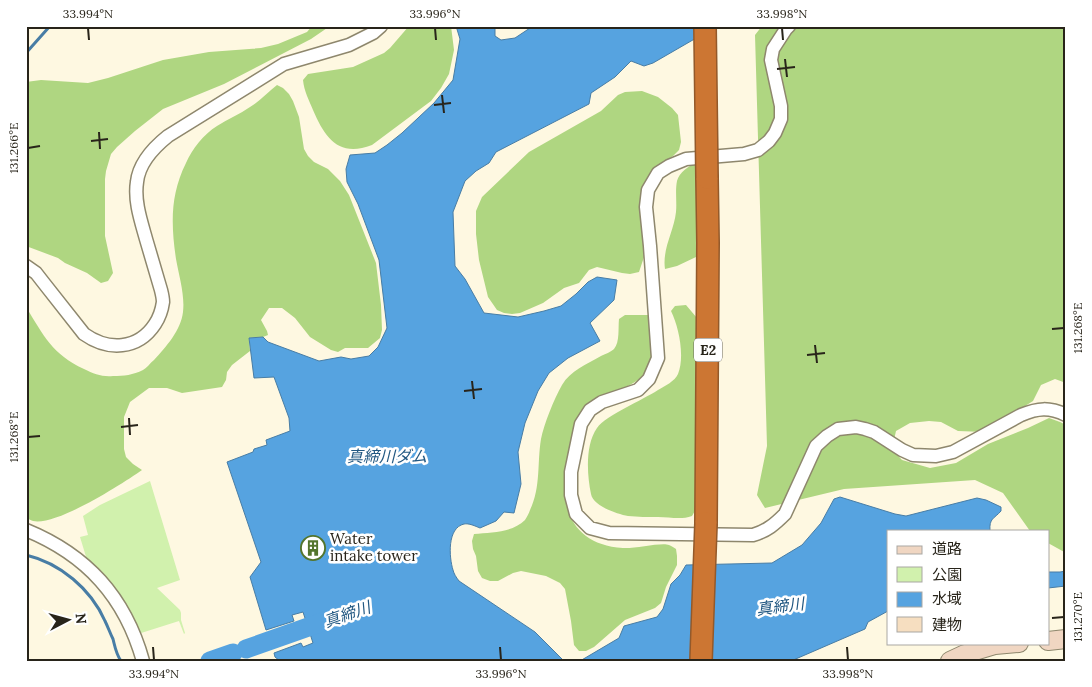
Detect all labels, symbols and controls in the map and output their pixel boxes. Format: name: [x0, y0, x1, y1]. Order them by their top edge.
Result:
text: 33.994°N: [63, 6, 113, 21]
text: 33.996°N: [409, 6, 461, 21]
text: 33.998°N: [757, 6, 807, 21]
text: 131.266°E: [6, 122, 21, 174]
text: 131.268°E: [1070, 303, 1085, 353]
road number: E2: [694, 338, 722, 362]
text: 131.268°E: [6, 412, 21, 462]
water label: 真締川ダム: [347, 446, 427, 466]
place label: Water intake tower: [330, 529, 418, 565]
legend: [887, 530, 1050, 644]
building icon: Water intake tower: [300, 535, 326, 561]
text: 道路: [932, 539, 962, 558]
text: 公園: [932, 565, 962, 584]
text: 水域: [932, 589, 962, 608]
text: 131.270°E: [1070, 592, 1085, 642]
water label: 真締川: [755, 593, 807, 619]
north arrow: [42, 594, 92, 644]
water label: 真締川: [321, 596, 375, 631]
text: N: [71, 612, 90, 625]
text: 建物: [932, 615, 962, 634]
text: 33.994°N: [129, 666, 179, 681]
text: 33.996°N: [475, 666, 527, 681]
text: 33.998°N: [823, 666, 873, 681]

